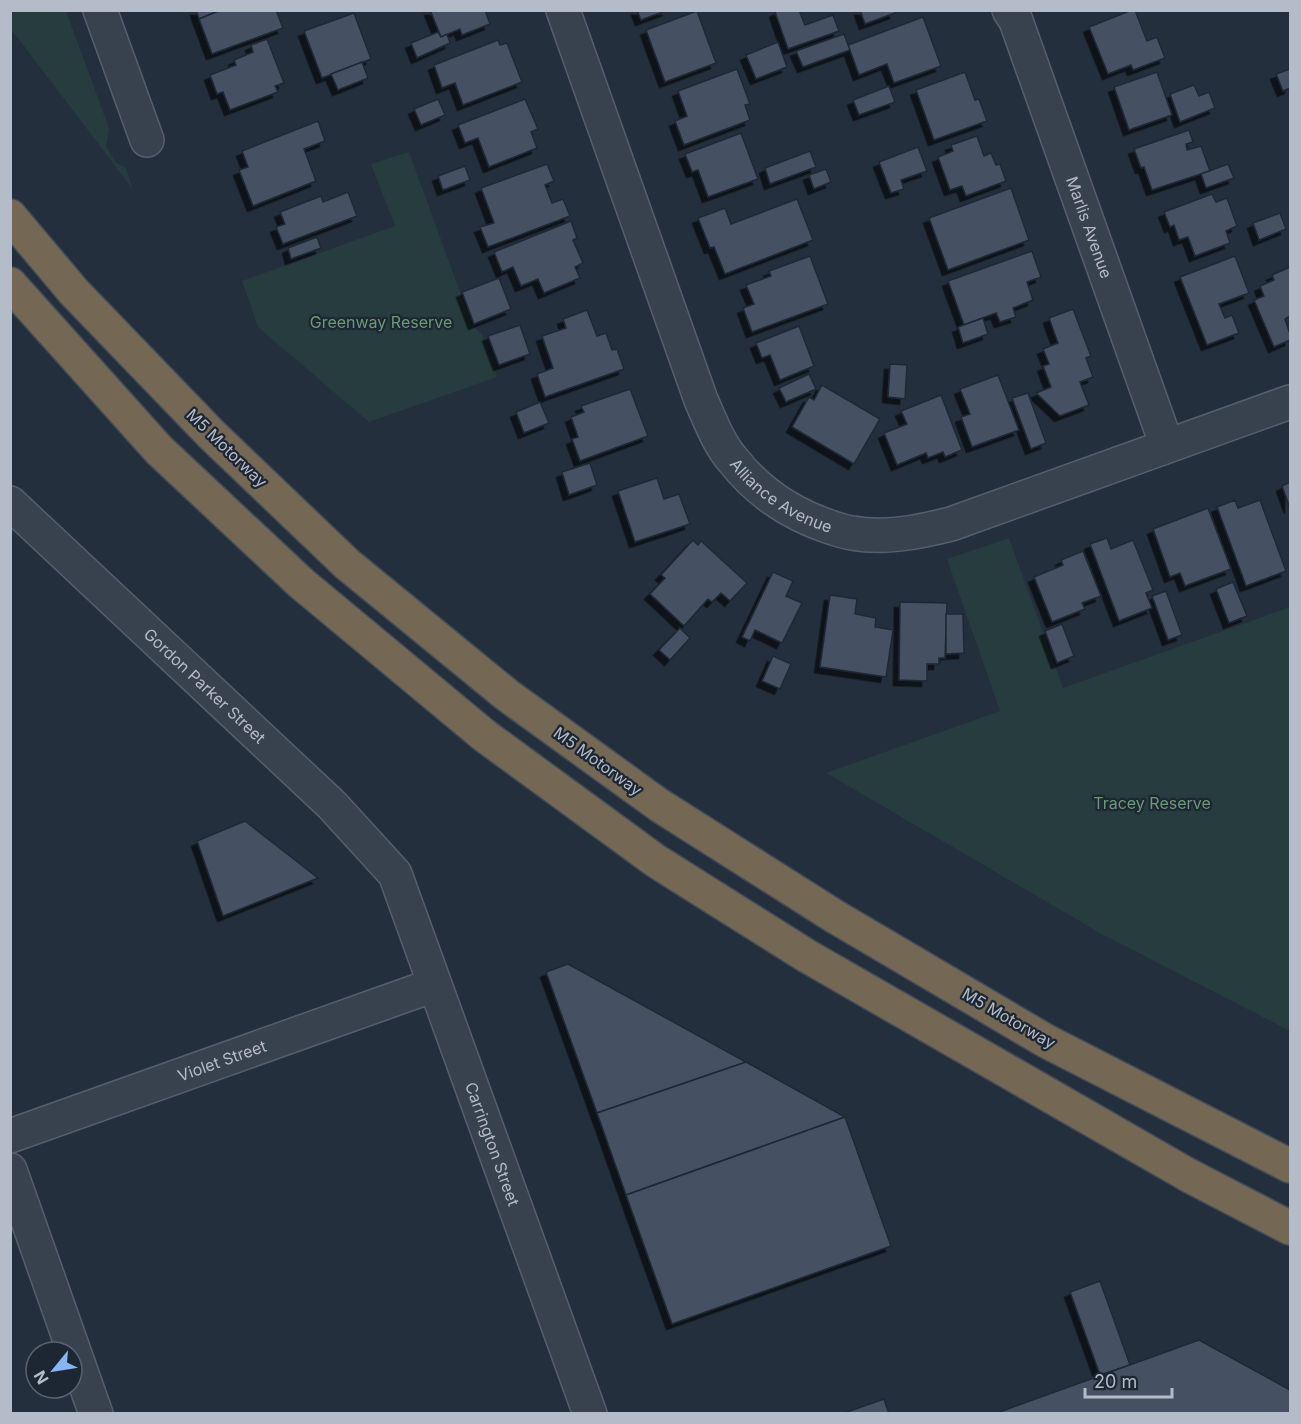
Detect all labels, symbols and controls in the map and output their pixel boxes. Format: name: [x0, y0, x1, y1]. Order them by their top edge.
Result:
street label: Marlis Avenue: [1062, 174, 1117, 281]
park label: Greenway Reserve: [310, 312, 452, 332]
street label: M5 Motorway: [183, 405, 271, 491]
street label: Alliance Avenue: [726, 454, 835, 537]
street label: Gordon Parker Street: [140, 624, 270, 748]
street label: M5 Motorway: [550, 722, 646, 800]
park label: Tracey Reserve: [1093, 793, 1211, 813]
street label: M5 Motorway: [959, 983, 1059, 1053]
street label: Violet Street: [175, 1036, 269, 1085]
street label: Carrington Street: [461, 1079, 524, 1209]
north arrow: [24, 1340, 84, 1400]
scale bar: [1085, 1361, 1172, 1399]
text: N: [29, 1367, 53, 1388]
text: 20 m: [1094, 1371, 1137, 1392]

